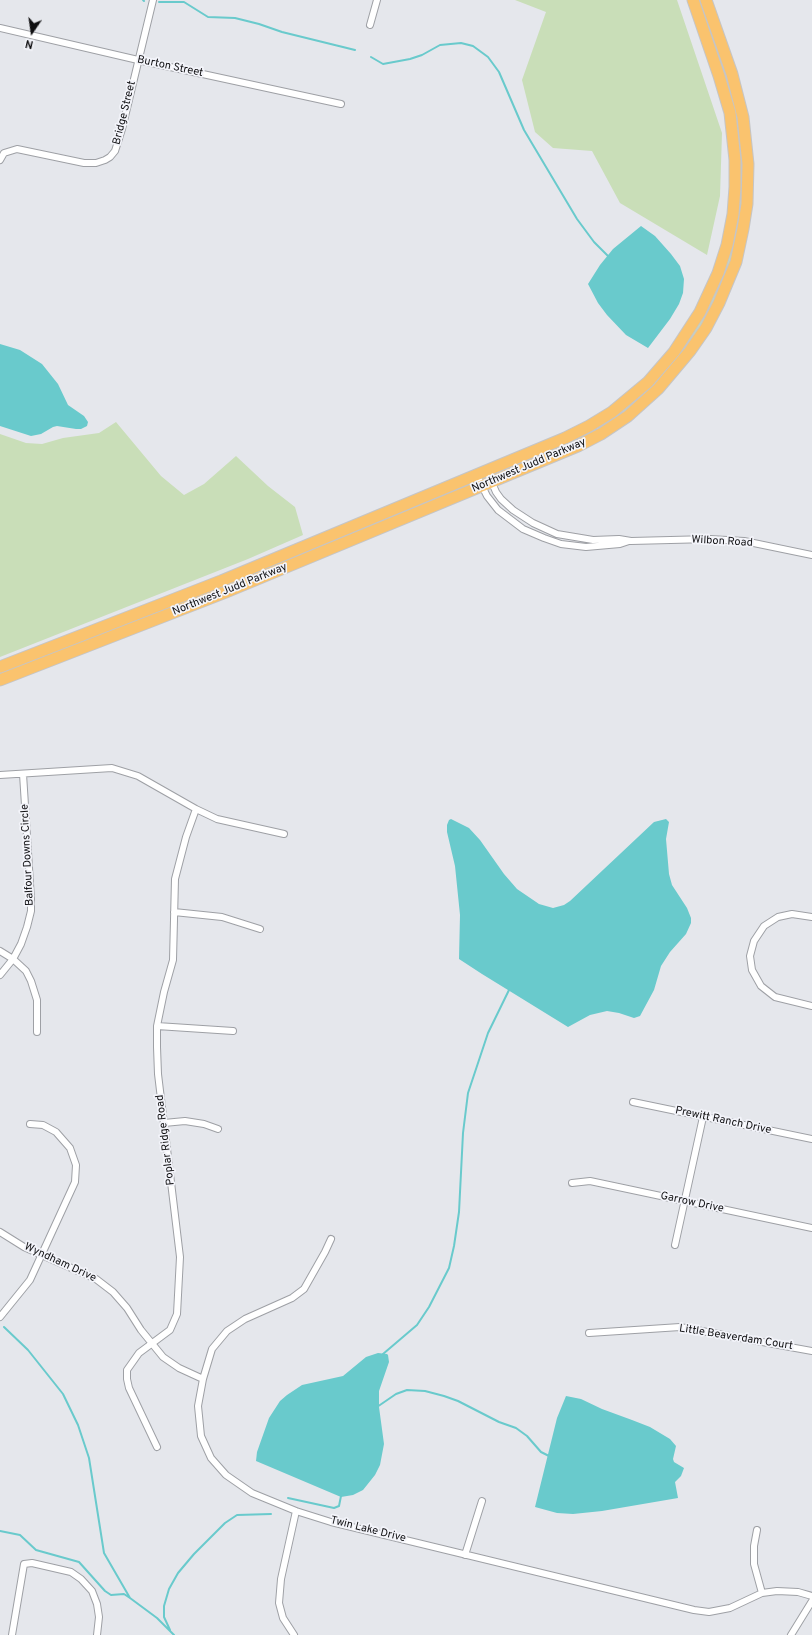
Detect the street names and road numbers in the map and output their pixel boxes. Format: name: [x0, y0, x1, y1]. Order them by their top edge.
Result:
street label: Burton Street: [136, 54, 204, 80]
street label: Bridge Street: [111, 80, 139, 146]
street label: Northwest Judd Parkway: [470, 436, 588, 496]
street label: Wilbon Road: [691, 534, 753, 550]
street label: Northwest Judd Parkway: [171, 561, 289, 619]
street label: Balfour Downs Circle: [19, 804, 37, 906]
street label: Poplar Ridge Road: [154, 1094, 178, 1186]
street label: Prewitt Ranch Drive: [674, 1104, 772, 1138]
street label: Garrow Drive: [659, 1190, 725, 1216]
street label: Wyndham Drive: [22, 1241, 98, 1285]
street label: Little Beaverdam Court: [678, 1322, 794, 1354]
street label: Twin Lake Drive: [329, 1514, 407, 1546]

